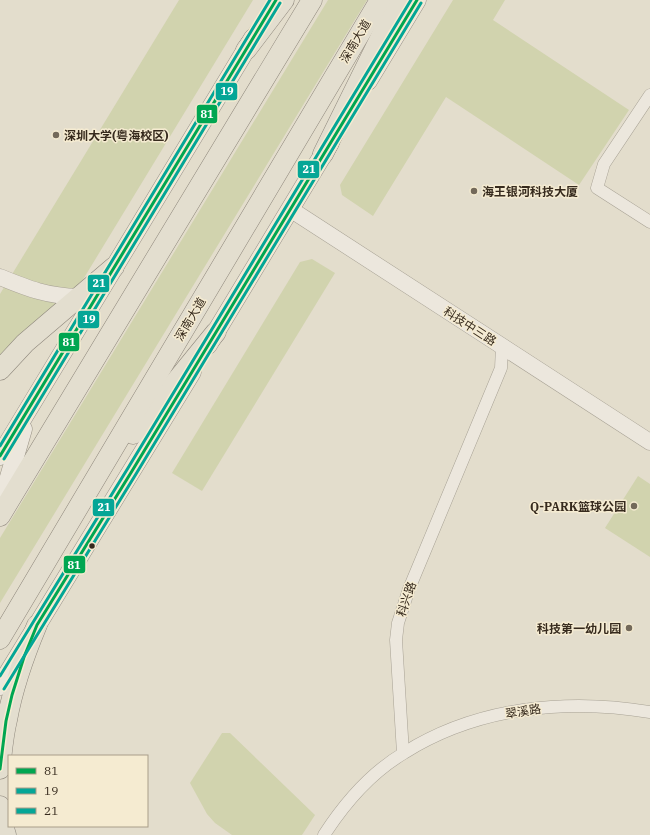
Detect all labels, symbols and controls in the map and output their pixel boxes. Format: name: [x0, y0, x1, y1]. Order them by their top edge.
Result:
street label: 深南大道: [336, 17, 374, 65]
line badge: 19: [215, 82, 238, 101]
text: 19: [220, 84, 234, 98]
line badge: 81: [196, 104, 218, 124]
text: 81: [200, 107, 214, 121]
place label: 深圳大学(粤海校区): [64, 128, 169, 143]
marker: 深圳大学(粤海校区): [51, 130, 61, 140]
line badge: 21: [297, 160, 320, 179]
text: 21: [302, 162, 316, 176]
place label: 海王银河科技大厦: [482, 184, 578, 199]
marker: 海王银河科技大厦: [469, 186, 479, 196]
line badge: 21: [87, 274, 110, 293]
text: 21: [92, 276, 106, 290]
street label: 深南大道: [171, 295, 209, 343]
street label: 科技中三路: [441, 303, 499, 349]
line badge: 19: [77, 310, 100, 329]
text: 19: [82, 312, 96, 326]
line badge: 81: [58, 332, 80, 352]
text: 81: [62, 335, 76, 349]
line badge: 21: [92, 498, 115, 517]
place label: Q-PARK篮球公园: [530, 499, 626, 514]
text: 21: [97, 500, 111, 514]
marker: Q-PARK篮球公园: [629, 501, 639, 511]
unlabelled marker: [87, 541, 97, 551]
line badge: 81: [63, 555, 86, 574]
text: 81: [67, 558, 81, 572]
street label: 科兴路: [393, 580, 419, 618]
place label: 科技第一幼儿园: [537, 621, 621, 636]
marker: 科技第一幼儿园: [624, 623, 634, 633]
street label: 翠溪路: [504, 701, 542, 721]
legend: [8, 755, 148, 827]
text: 81: [44, 763, 58, 778]
text: 19: [44, 783, 58, 798]
text: 21: [44, 803, 58, 818]

